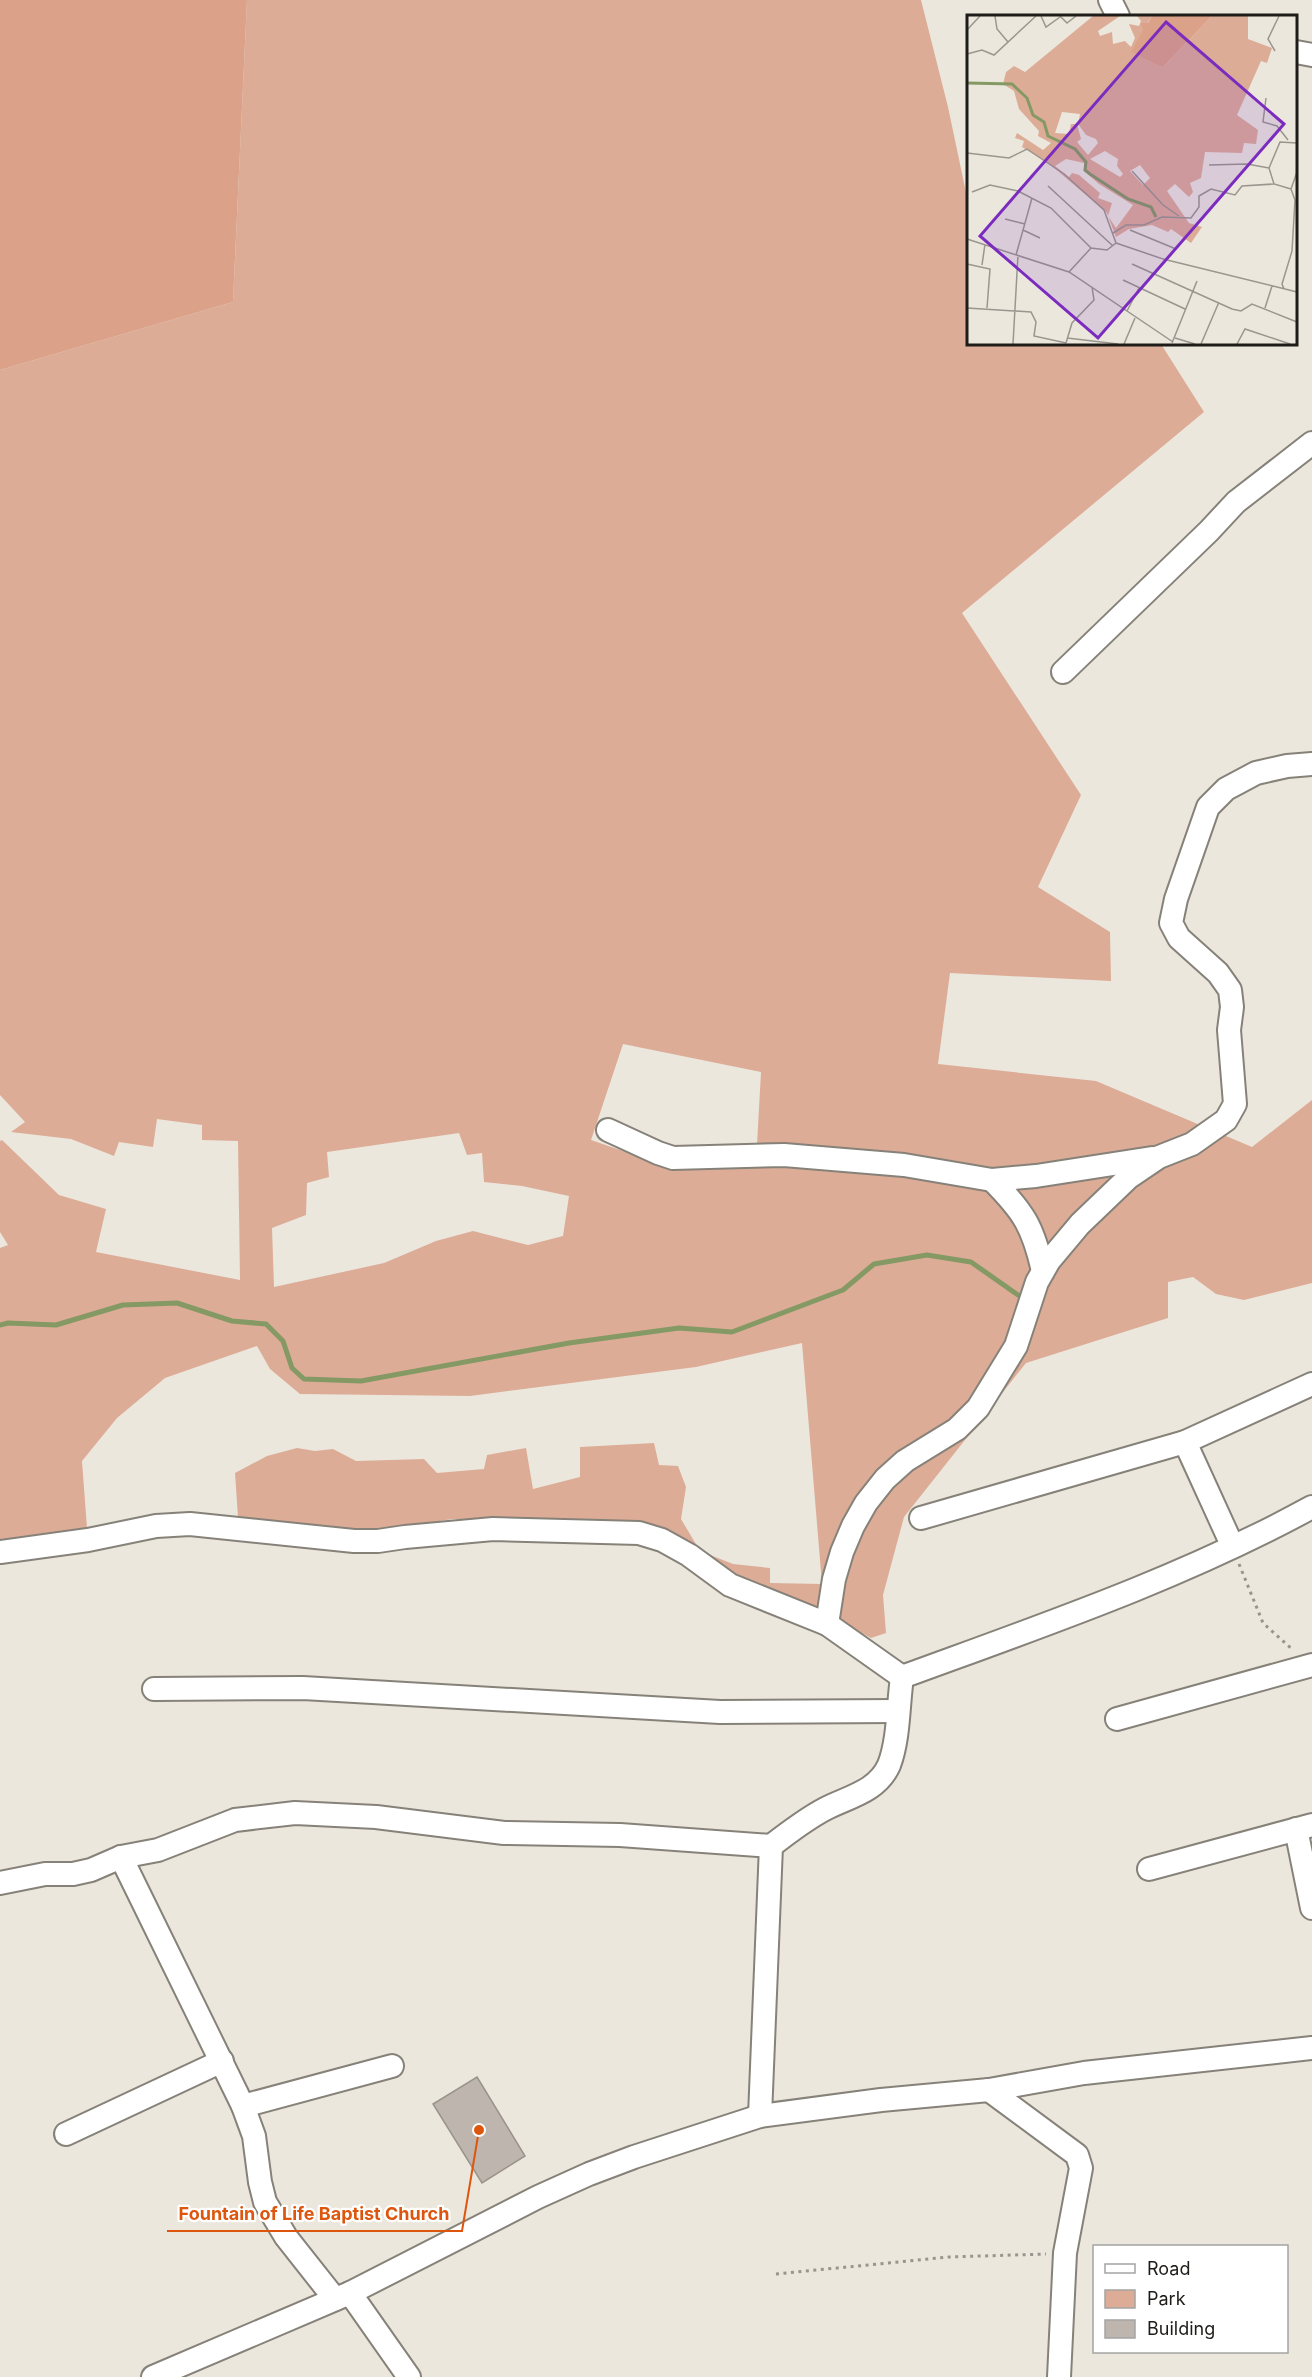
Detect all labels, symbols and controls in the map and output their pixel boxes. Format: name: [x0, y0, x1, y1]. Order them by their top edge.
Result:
inset map: [967, 15, 1297, 345]
callout: Fountain of Life Baptist Church: [167, 2195, 462, 2231]
text: Fountain of Life Baptist Church: [179, 2203, 449, 2224]
legend: [1093, 2245, 1288, 2353]
text: Road: [1147, 2258, 1190, 2279]
text: Park: [1147, 2288, 1186, 2309]
text: Building: [1147, 2318, 1215, 2339]

